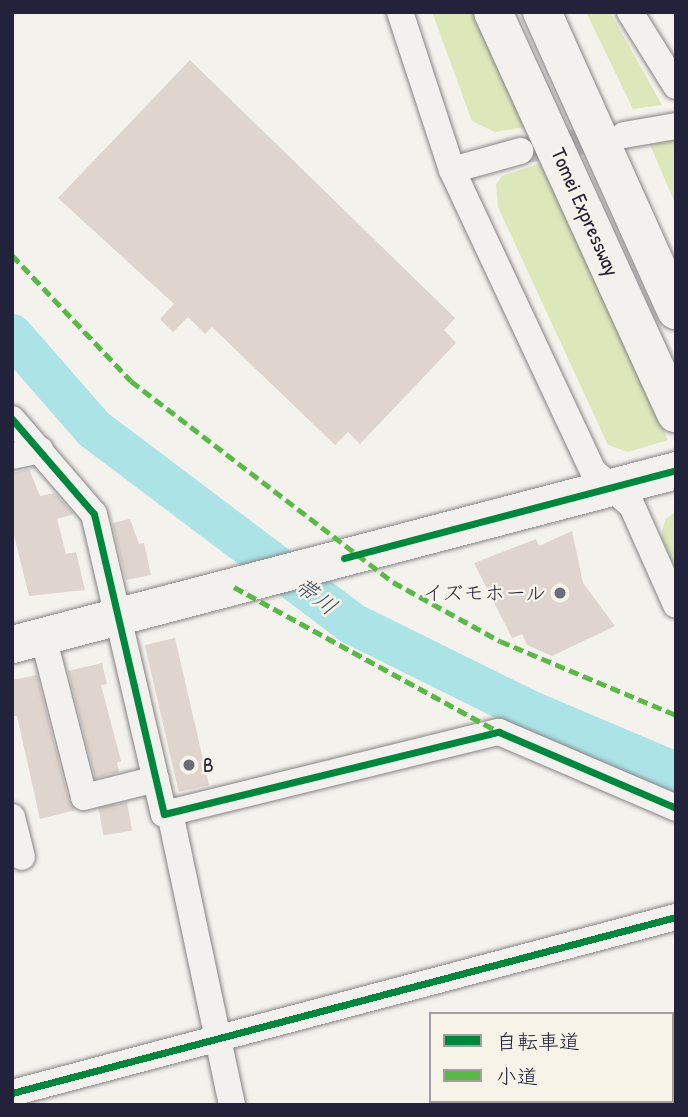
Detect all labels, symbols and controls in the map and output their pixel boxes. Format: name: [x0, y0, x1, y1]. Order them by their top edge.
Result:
street label: Tomei Expressway: [546, 144, 624, 280]
water label: 帯川: [289, 571, 343, 621]
place label: イズモホール: [420, 580, 546, 606]
marker: イズモホール: [552, 585, 568, 601]
place label: B: [203, 752, 214, 778]
marker: B: [181, 757, 197, 773]
legend: [429, 1012, 674, 1103]
text: 自転車道: [496, 1027, 580, 1056]
text: 小道: [496, 1062, 538, 1091]

